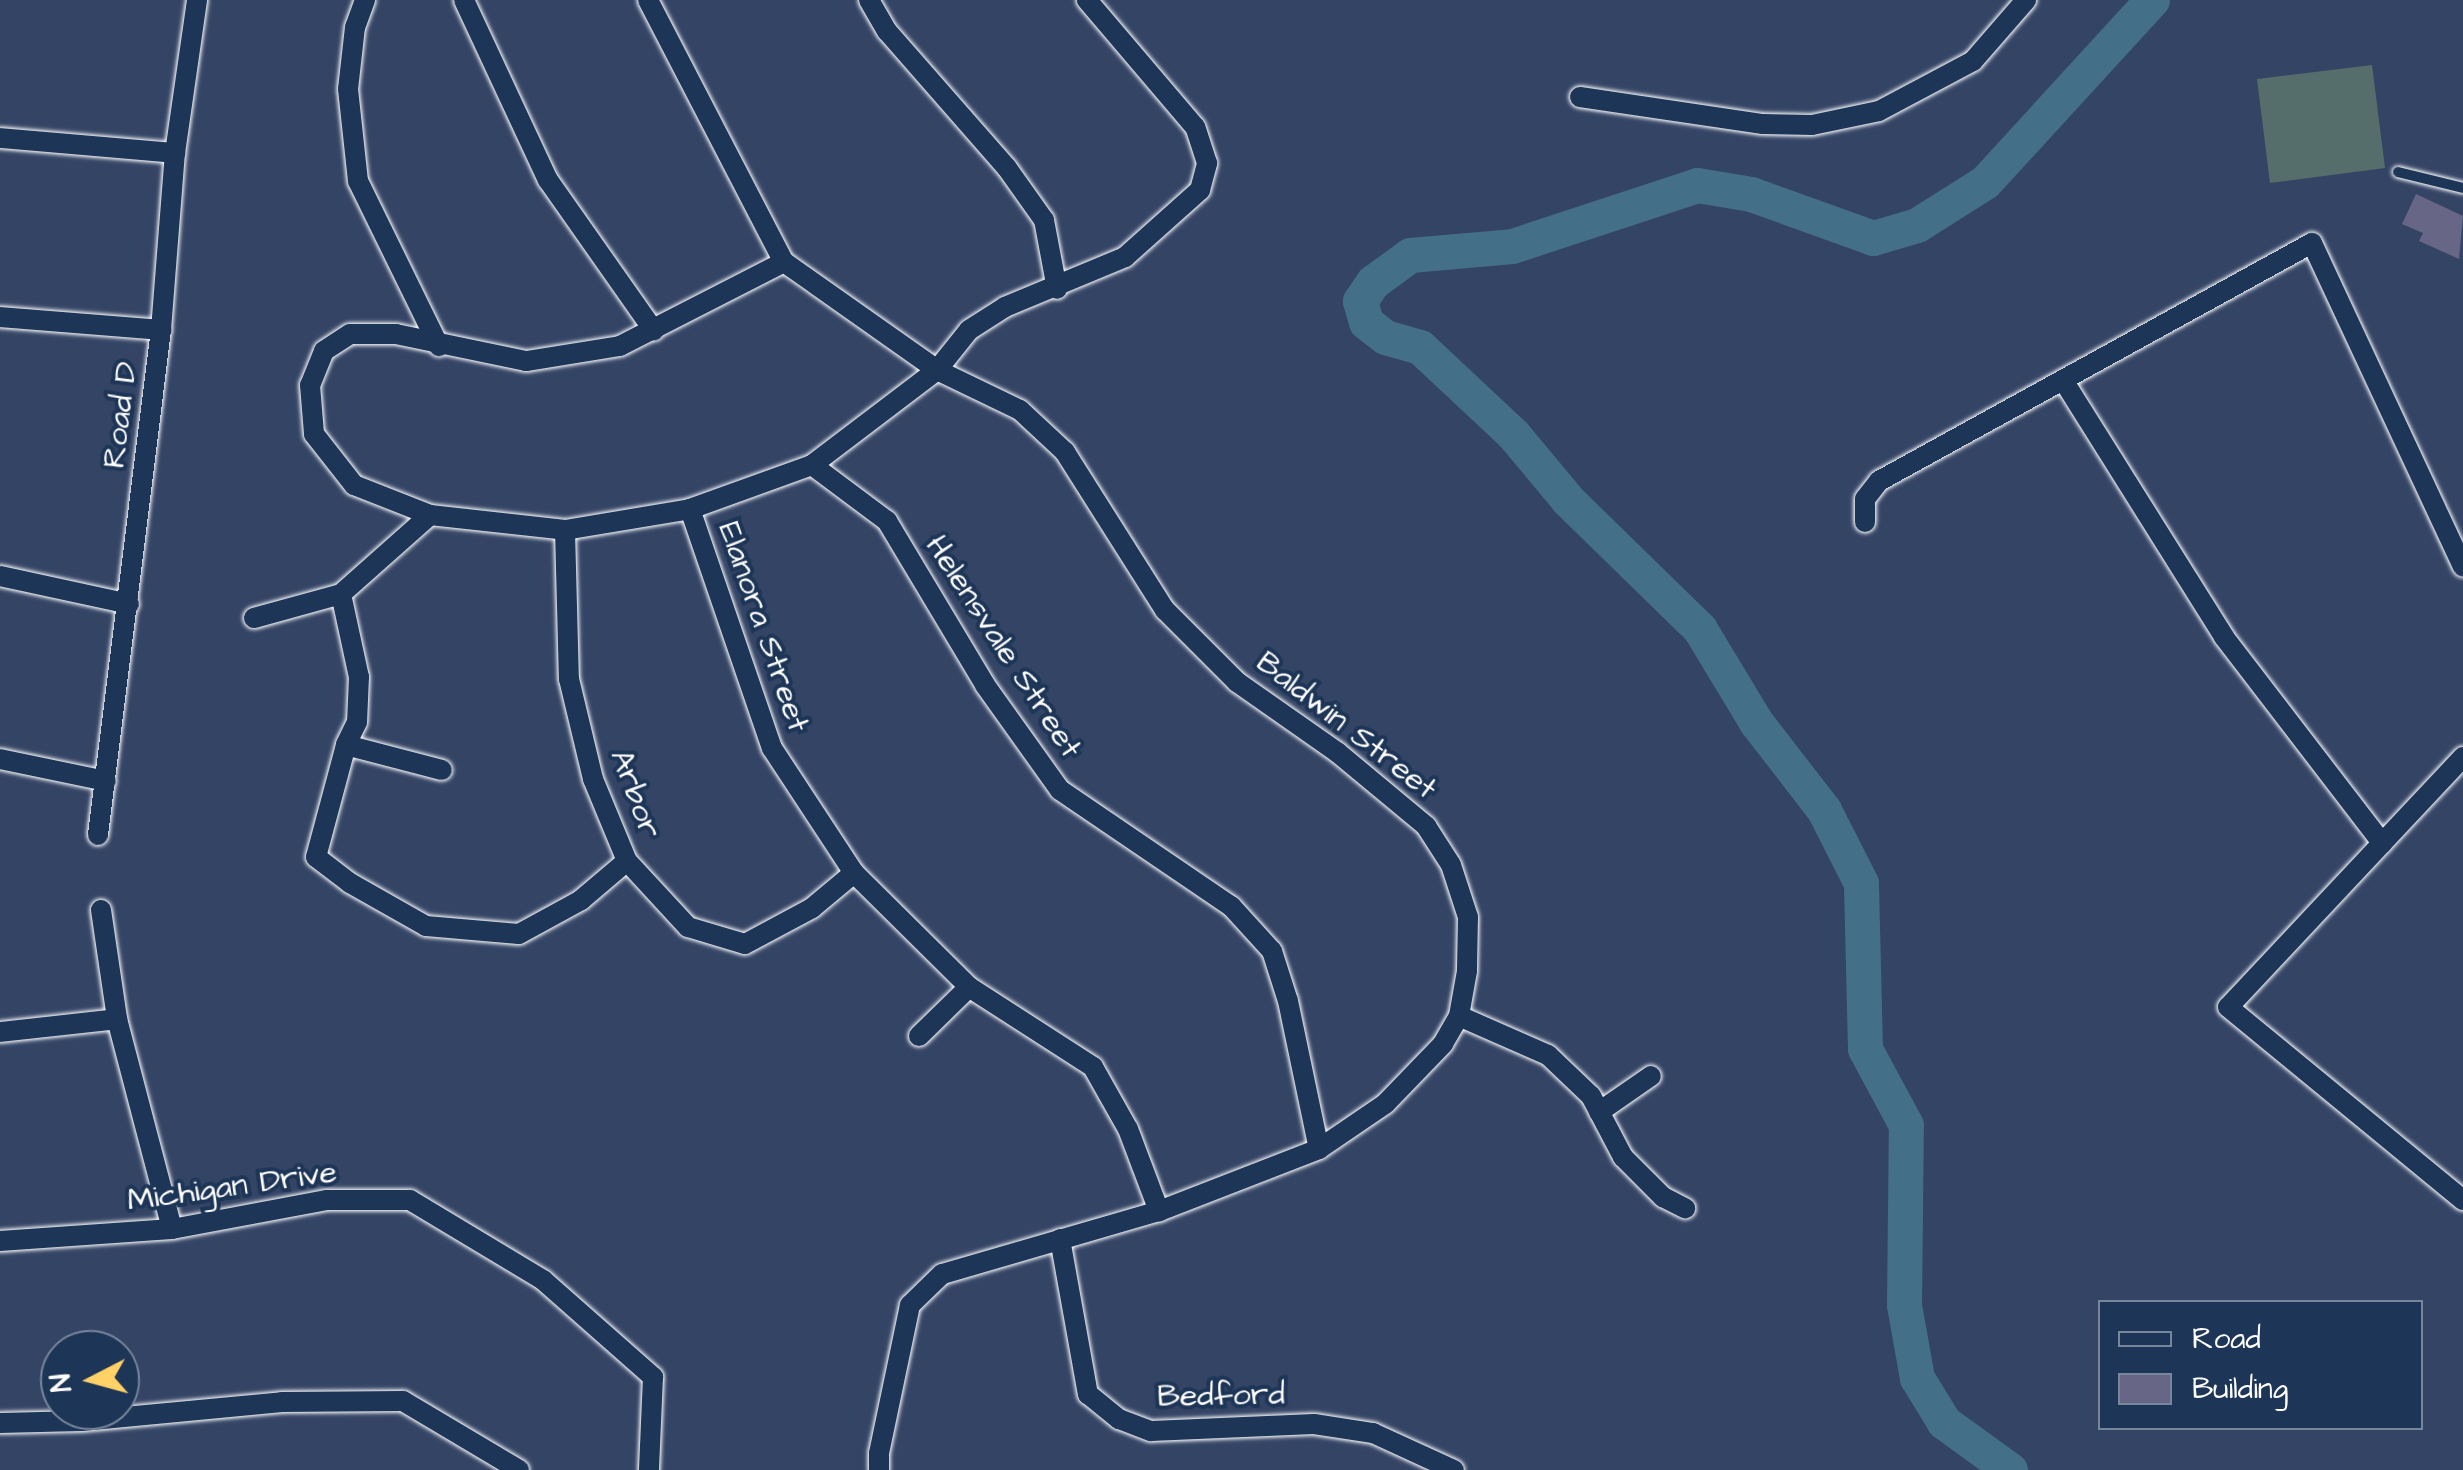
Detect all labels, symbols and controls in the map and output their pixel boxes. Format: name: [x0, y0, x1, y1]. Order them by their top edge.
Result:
street label: Road D: [95, 360, 147, 470]
street label: Elanora Street: [709, 517, 817, 737]
street label: Helensvale Street: [917, 528, 1089, 766]
street label: Baldwin Street: [1248, 644, 1444, 808]
street label: Arbor: [601, 744, 669, 844]
street label: Michigan Drive: [125, 1153, 339, 1221]
legend: [2098, 1300, 2423, 1430]
text: Road: [2192, 1318, 2261, 1360]
north arrow: [40, 1330, 140, 1430]
text: Building: [2192, 1368, 2288, 1410]
text: N: [41, 1372, 82, 1394]
street label: Bedford: [1157, 1376, 1285, 1416]

